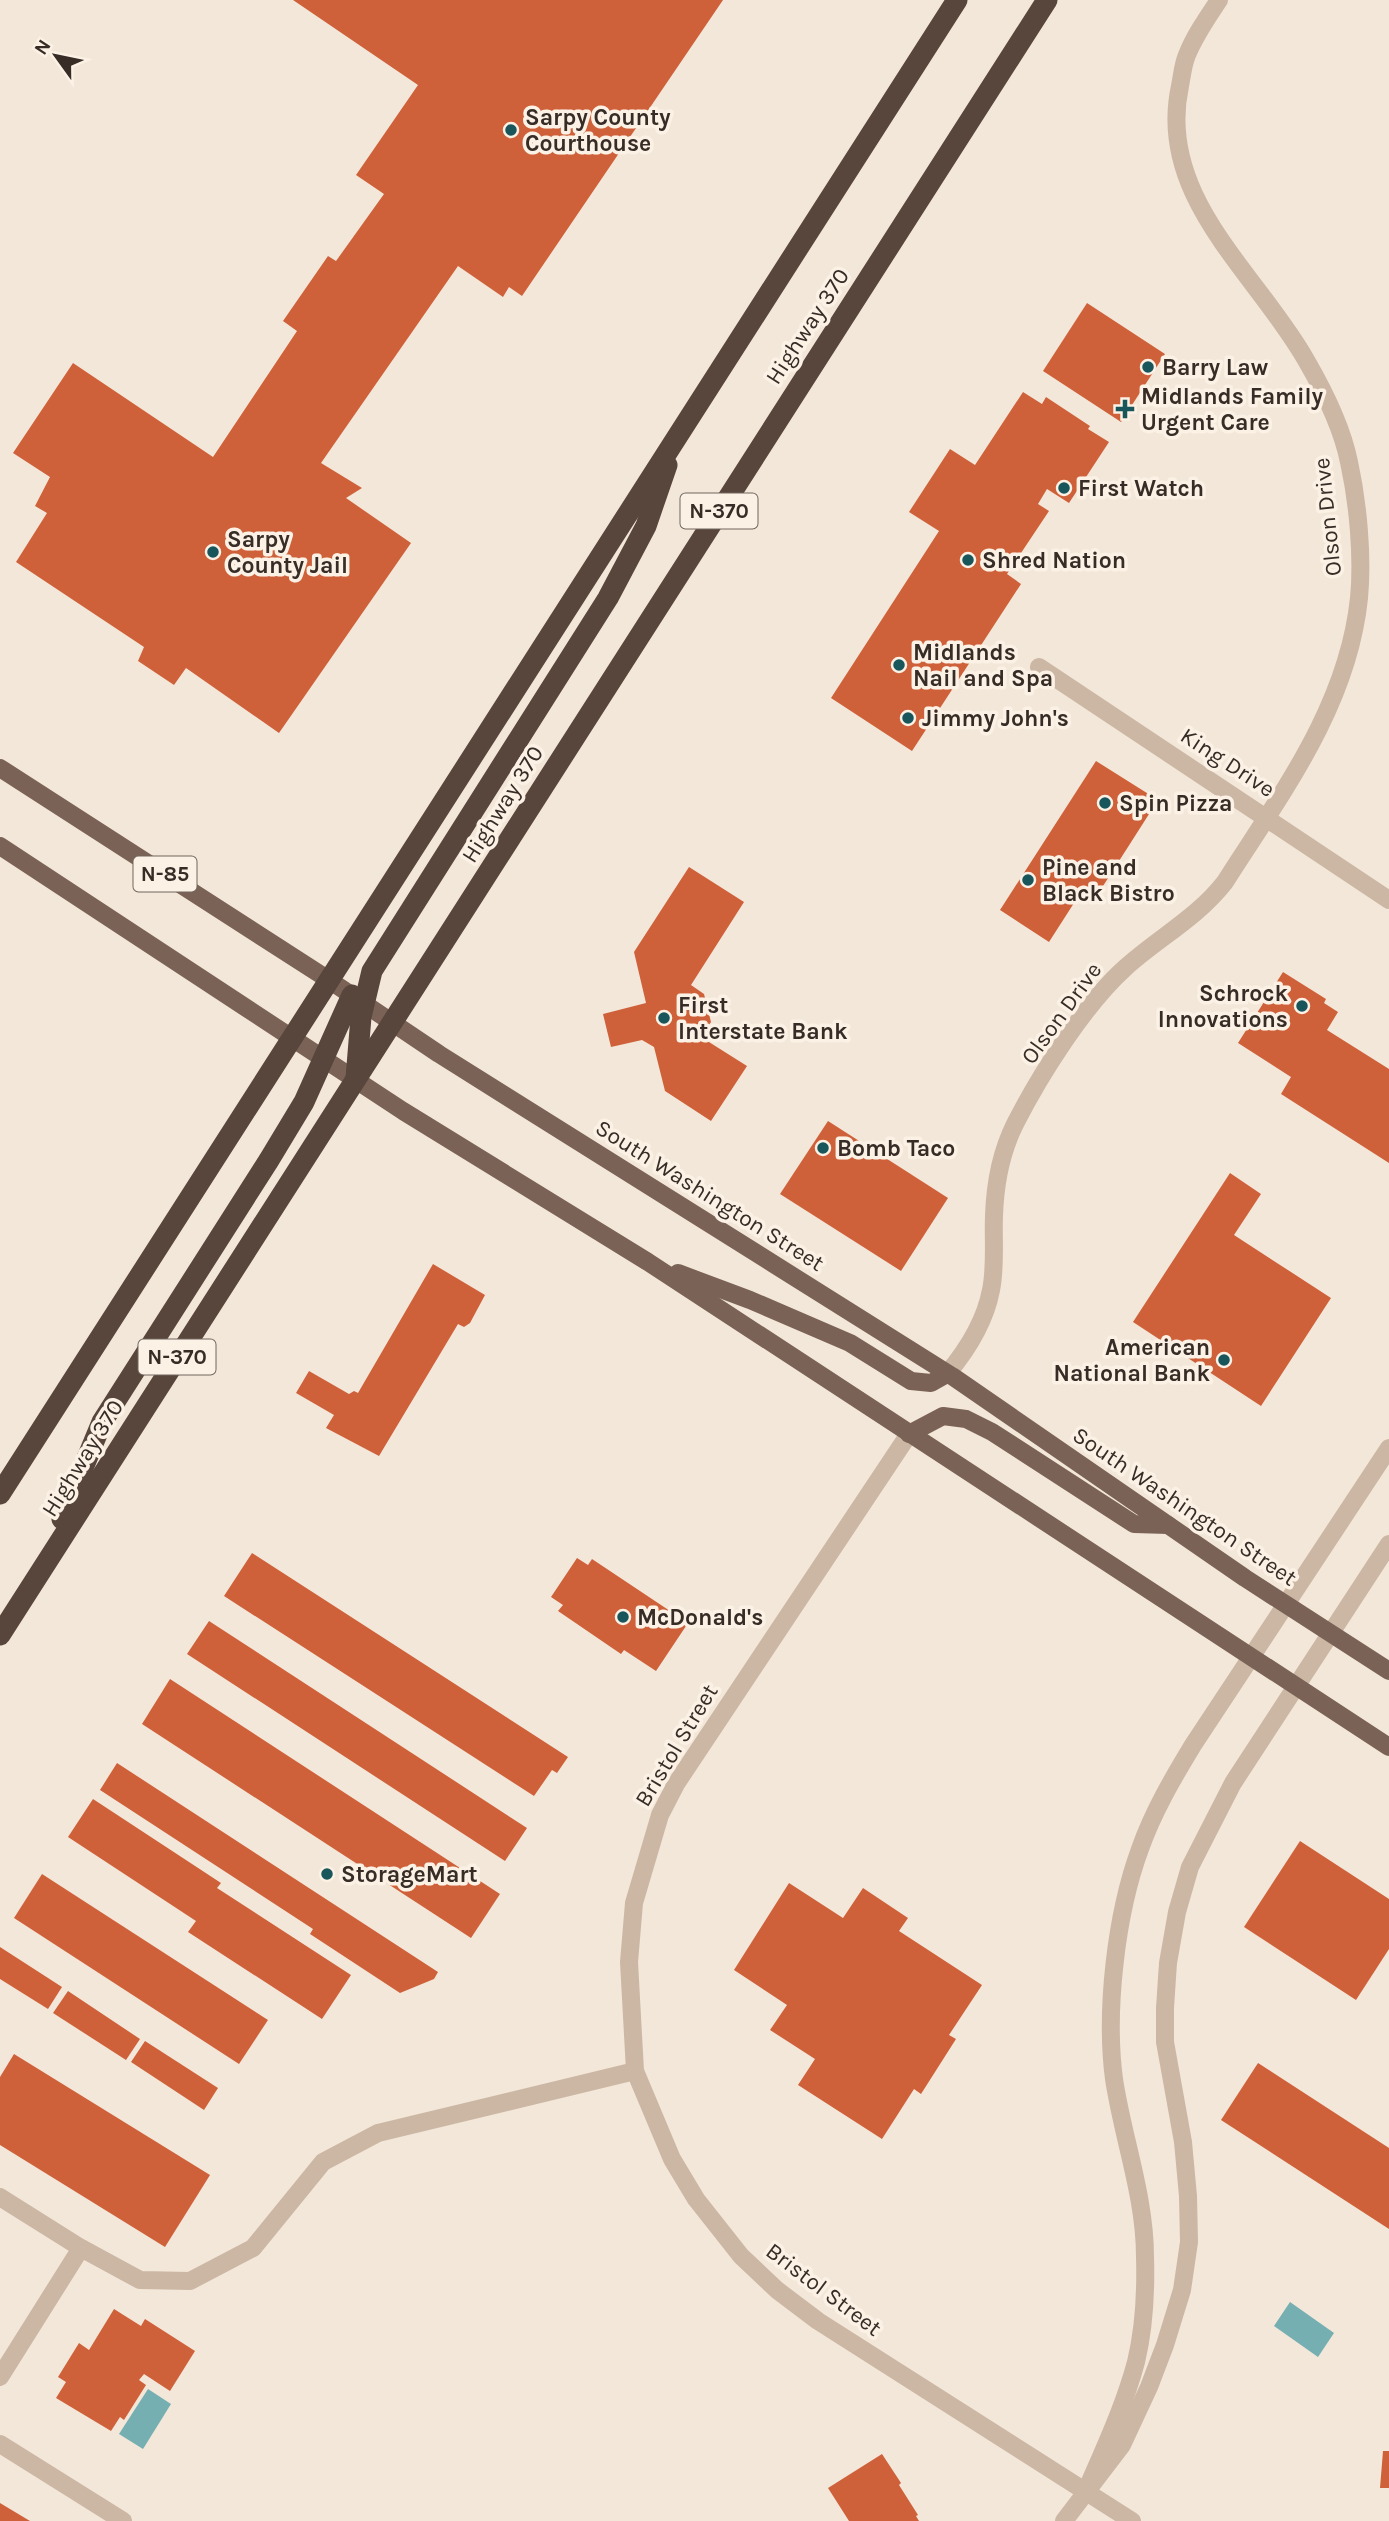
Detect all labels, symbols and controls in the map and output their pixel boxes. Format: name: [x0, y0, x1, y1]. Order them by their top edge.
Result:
north arrow: [21, 21, 91, 91]
text: N: [30, 36, 56, 59]
place label: Sarpy County Courthouse: [525, 104, 671, 157]
marker: Sarpy County Courthouse: [503, 122, 519, 138]
street label: Highway 370: [760, 263, 855, 389]
place label: Barry Law: [1162, 354, 1269, 381]
marker: Barry Law: [1140, 359, 1156, 375]
place label: Midlands Family Urgent Care: [1141, 383, 1323, 436]
marker: Midlands Family Urgent Care: [1115, 399, 1135, 419]
street label: Olson Drive: [1308, 456, 1347, 578]
place label: First Watch: [1078, 475, 1204, 502]
marker: First Watch: [1056, 480, 1072, 496]
road number: N-370: [680, 494, 758, 528]
place label: Sarpy County Jail: [227, 526, 348, 579]
marker: Sarpy County Jail: [205, 544, 221, 560]
place label: Shred Nation: [982, 547, 1126, 574]
marker: Shred Nation: [960, 552, 976, 568]
place label: Midlands Nail and Spa: [913, 639, 1053, 692]
marker: Midlands Nail and Spa: [891, 657, 907, 673]
place label: Jimmy John's: [922, 705, 1069, 732]
marker: Jimmy John's: [900, 710, 916, 726]
street label: King Drive: [1176, 722, 1280, 803]
street label: Highway 370: [456, 741, 549, 868]
place label: Spin Pizza: [1119, 790, 1233, 817]
marker: Spin Pizza: [1097, 795, 1113, 811]
place label: Pine and Black Bistro: [1042, 854, 1175, 907]
road number: N-85: [134, 856, 196, 892]
marker: Pine and Black Bistro: [1020, 872, 1036, 888]
street label: Olson Drive: [1016, 957, 1107, 1069]
place label: Schrock Innovations: [1158, 980, 1288, 1033]
place label: First Interstate Bank: [678, 992, 848, 1045]
marker: Schrock Innovations: [1294, 998, 1310, 1014]
marker: First Interstate Bank: [656, 1010, 672, 1026]
street label: South Washington Street: [591, 1114, 829, 1277]
place label: Bomb Taco: [837, 1135, 955, 1162]
marker: Bomb Taco: [815, 1140, 831, 1156]
place label: American National Bank: [1054, 1334, 1210, 1387]
road number: N-370: [138, 1340, 216, 1374]
marker: American National Bank: [1216, 1352, 1232, 1368]
street label: Highway 370: [36, 1395, 129, 1522]
street label: South Washington Street: [1068, 1421, 1302, 1592]
place label: McDonald's: [637, 1604, 763, 1631]
marker: McDonald's: [615, 1609, 631, 1625]
street label: Bristol Street: [629, 1679, 724, 1811]
place label: StorageMart: [341, 1861, 477, 1888]
marker: StorageMart: [319, 1866, 335, 1882]
street label: Bristol Street: [761, 2237, 887, 2342]

